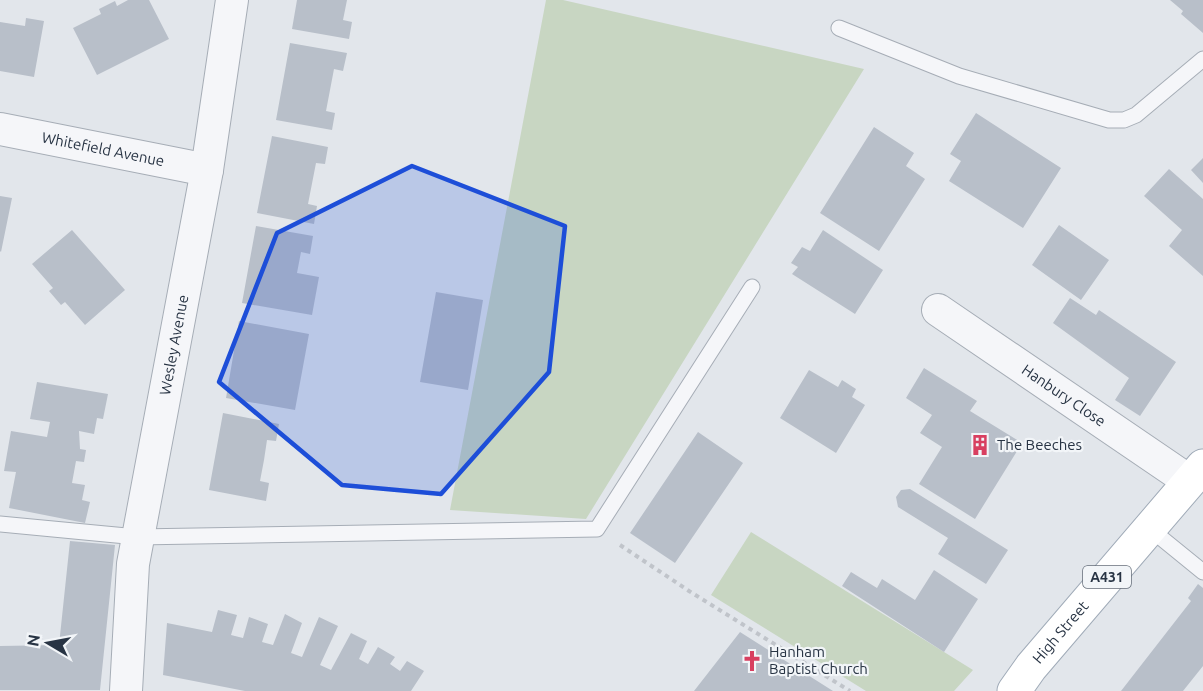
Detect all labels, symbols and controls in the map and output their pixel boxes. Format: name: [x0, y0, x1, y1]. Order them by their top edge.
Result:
street label: Whitefield Avenue: [40, 128, 166, 169]
street label: Wesley Avenue: [156, 293, 191, 397]
street label: Hanbury Close: [1019, 361, 1109, 430]
building icon: The Beeches: [968, 433, 992, 457]
place label: The Beeches: [997, 436, 1082, 453]
road number: A431: [1083, 566, 1131, 588]
street label: High Street: [1029, 597, 1092, 667]
north arrow: [18, 613, 78, 673]
text: N: [23, 633, 43, 648]
place label: Hanham Baptist Church: [769, 643, 868, 677]
church icon: Hanham Baptist Church: [740, 649, 764, 673]

